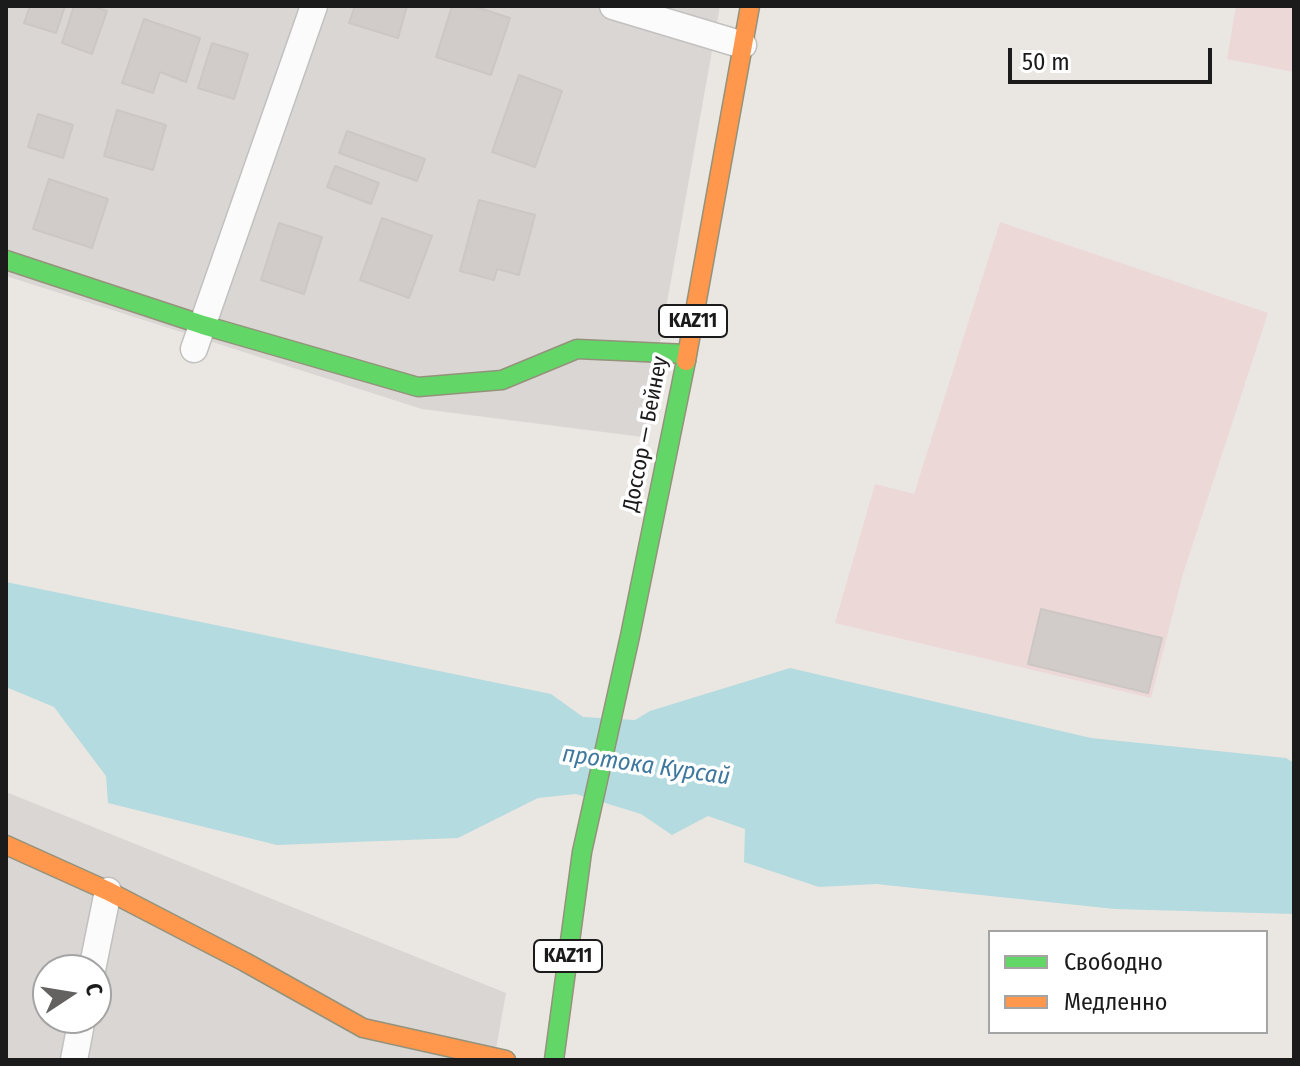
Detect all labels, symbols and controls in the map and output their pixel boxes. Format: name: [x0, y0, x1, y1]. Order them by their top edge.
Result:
scale bar: [1012, 32, 1216, 82]
text: 50 m: [1022, 48, 1070, 76]
road number: KAZ11: [659, 305, 727, 337]
street label: Доссор — Бейнеу: [618, 354, 674, 514]
water label: протока Курсай: [560, 740, 732, 792]
legend: [988, 930, 1268, 1034]
road number: KAZ11: [534, 940, 602, 972]
text: Свободно: [1064, 948, 1163, 976]
north arrow: [32, 954, 112, 1034]
text: С: [80, 981, 108, 998]
text: Медленно: [1064, 988, 1167, 1016]

